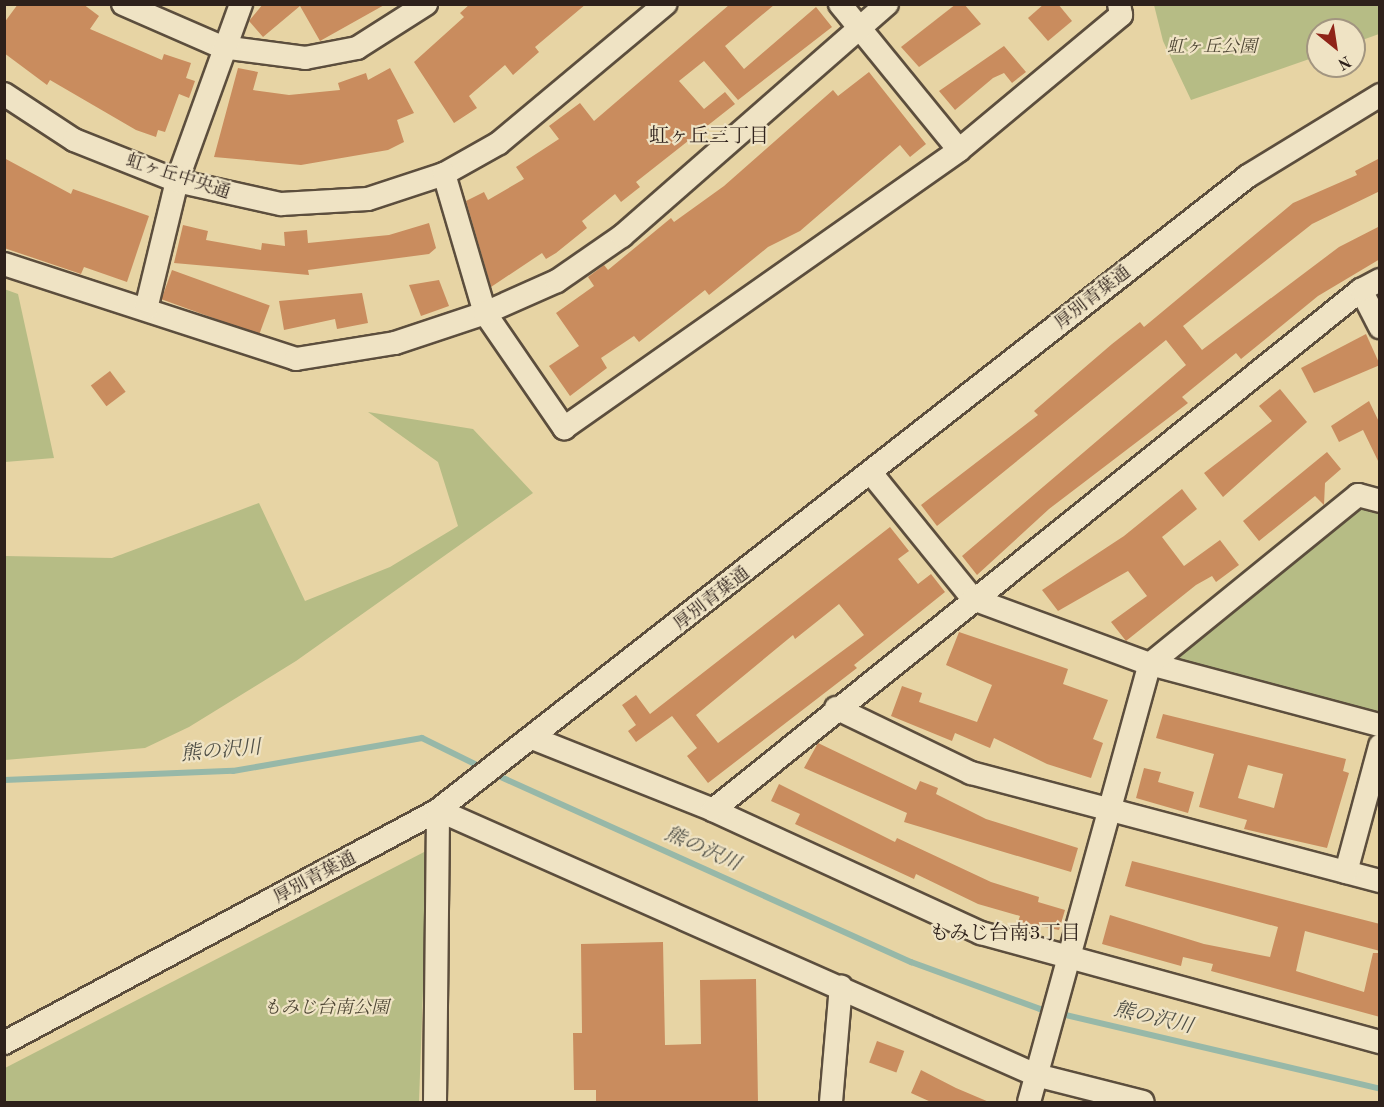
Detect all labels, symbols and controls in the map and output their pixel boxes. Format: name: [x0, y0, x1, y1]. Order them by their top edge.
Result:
north arrow: [1306, 18, 1366, 78]
park label: 虹ヶ丘公園: [1167, 36, 1257, 58]
text: N: [1335, 52, 1353, 72]
district label: 虹ヶ丘三丁目: [649, 125, 769, 149]
street label: 虹ヶ丘中央通: [123, 150, 233, 204]
street label: 厚別青葉通: [1051, 262, 1135, 334]
street label: 厚別青葉通: [670, 563, 754, 635]
water label: 熊の沢川: [180, 737, 262, 767]
water label: 熊の沢川: [661, 823, 743, 877]
street label: 厚別青葉通: [270, 847, 360, 909]
district label: もみじ台南3丁目: [929, 922, 1081, 946]
park label: もみじ台南公園: [263, 997, 389, 1019]
water label: 熊の沢川: [1111, 998, 1195, 1040]

